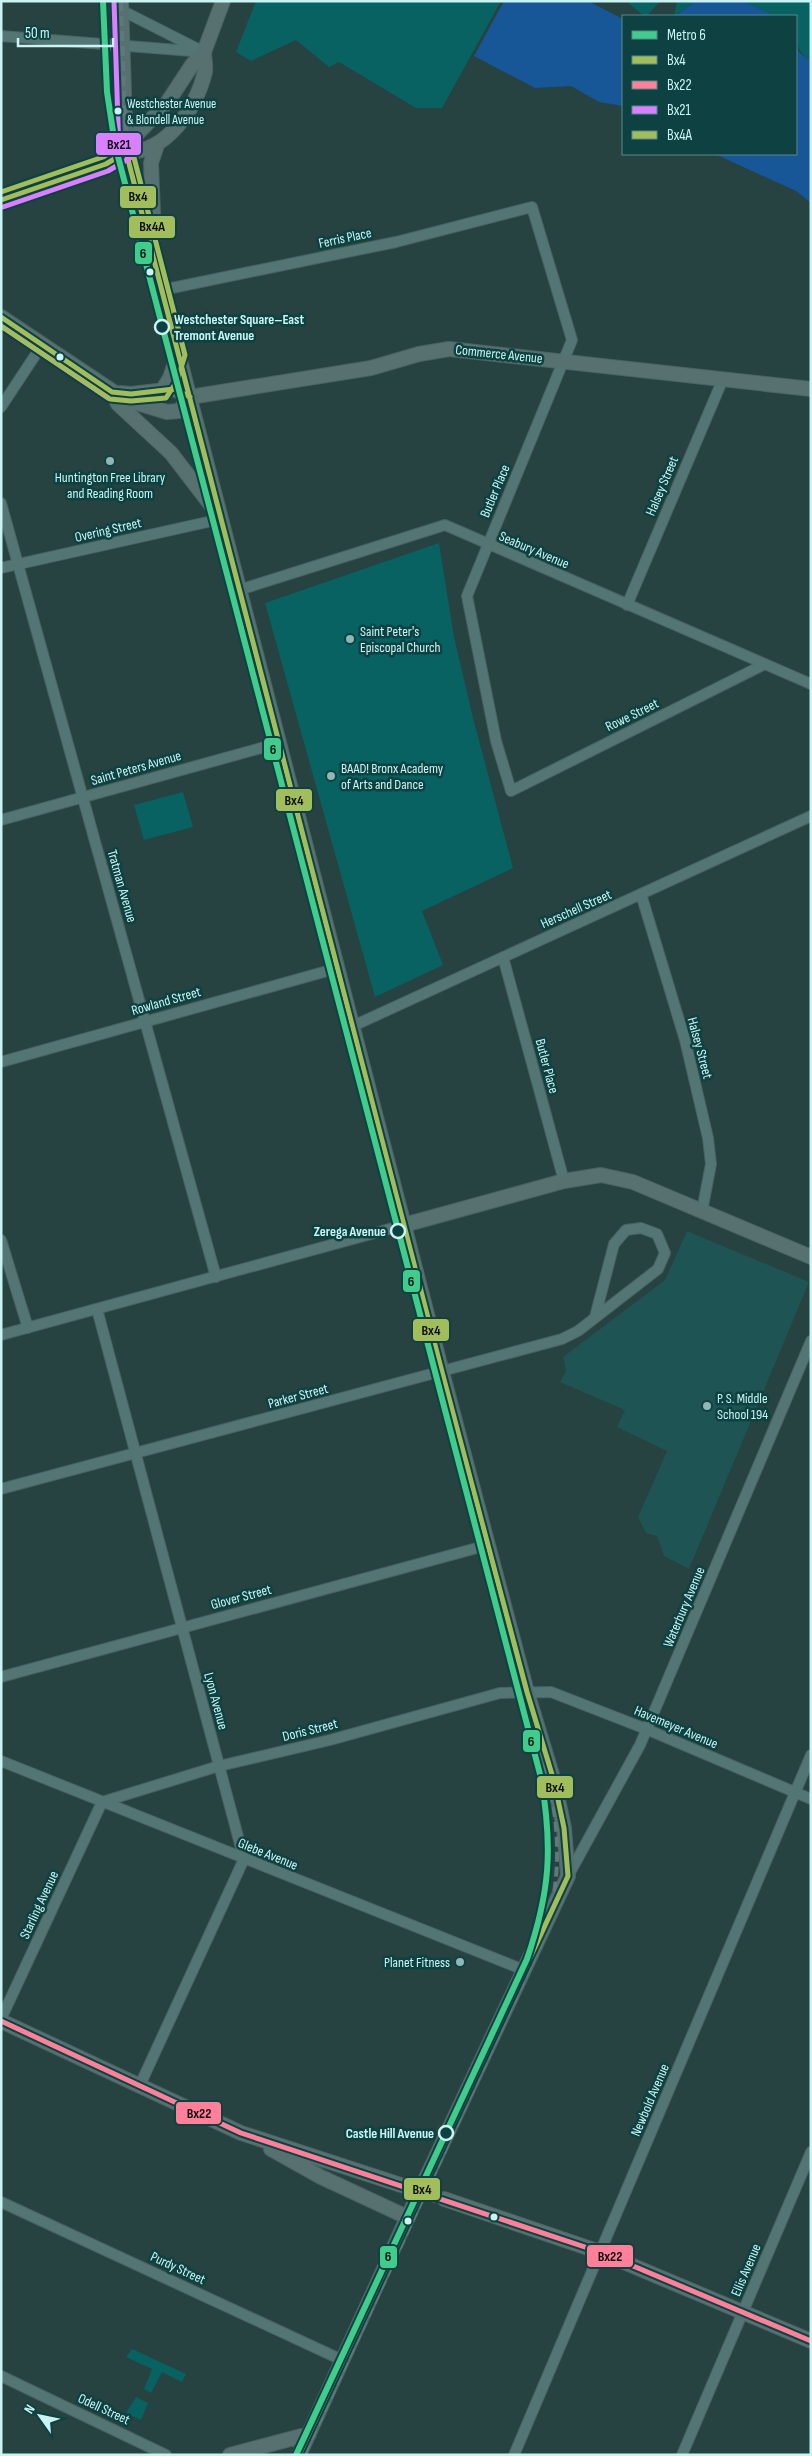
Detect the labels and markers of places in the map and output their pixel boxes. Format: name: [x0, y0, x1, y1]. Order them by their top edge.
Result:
place label: Westchester Avenue & Blondell Avenue: [127, 96, 216, 128]
marker: Westchester Avenue & Blondell Avenue: [113, 106, 123, 116]
unlabelled marker: [145, 267, 155, 277]
place label: Westchester Square–East Tremont Avenue: [174, 311, 304, 344]
marker: Westchester Square–East Tremont Avenue: [154, 319, 170, 335]
unlabelled marker: [55, 352, 65, 362]
marker: Huntington Free Library and Reading Room: [104, 455, 116, 467]
place label: Huntington Free Library and Reading Room: [55, 469, 166, 502]
place label: Saint Peter's Episcopal Church: [360, 623, 441, 656]
marker: Saint Peter's Episcopal Church: [344, 633, 356, 645]
place label: BAAD! Bronx Academy of Arts and Dance: [341, 760, 444, 793]
marker: BAAD! Bronx Academy of Arts and Dance: [325, 770, 337, 782]
place label: Zerega Avenue: [314, 1223, 386, 1240]
marker: Zerega Avenue: [390, 1223, 406, 1239]
place label: P. S. Middle School 194: [717, 1390, 768, 1423]
marker: P. S. Middle School 194: [701, 1400, 713, 1412]
place label: Planet Fitness: [384, 1954, 450, 1971]
marker: Planet Fitness: [454, 1956, 466, 1968]
place label: Castle Hill Avenue: [346, 2125, 434, 2142]
marker: Castle Hill Avenue: [438, 2125, 454, 2141]
unlabelled marker: [489, 2212, 499, 2222]
unlabelled marker: [403, 2216, 413, 2226]

